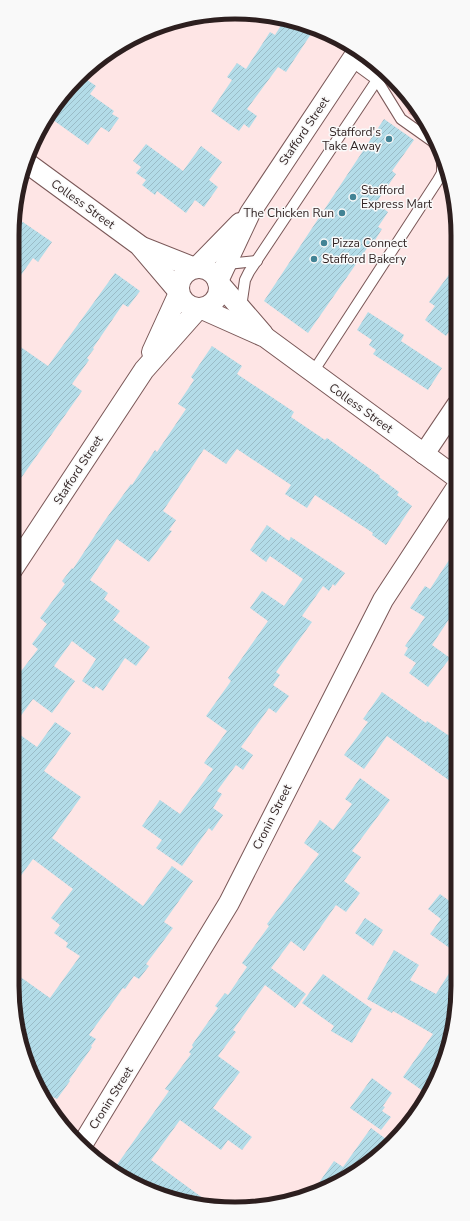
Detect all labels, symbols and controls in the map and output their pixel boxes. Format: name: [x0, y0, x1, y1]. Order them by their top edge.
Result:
street label: Stafford Street: [275, 93, 333, 168]
place label: Stafford's Take Away: [322, 124, 382, 154]
marker: Stafford's Take Away: [384, 134, 394, 144]
street label: Colless Street: [48, 175, 119, 233]
place label: Stafford Express Mart: [361, 182, 433, 212]
marker: Stafford Express Mart: [348, 192, 358, 202]
place label: The Chicken Run: [244, 205, 334, 221]
marker: The Chicken Run: [337, 208, 347, 218]
place label: Pizza Connect: [332, 235, 408, 251]
marker: Pizza Connect: [319, 238, 329, 248]
place label: Stafford Bakery: [322, 251, 407, 267]
marker: Stafford Bakery: [309, 254, 319, 264]
street label: Colless Street: [326, 379, 397, 437]
street label: Stafford Street: [50, 432, 107, 508]
street label: Cronin Street: [249, 781, 296, 852]
street label: Cronin Street: [85, 1063, 137, 1132]

